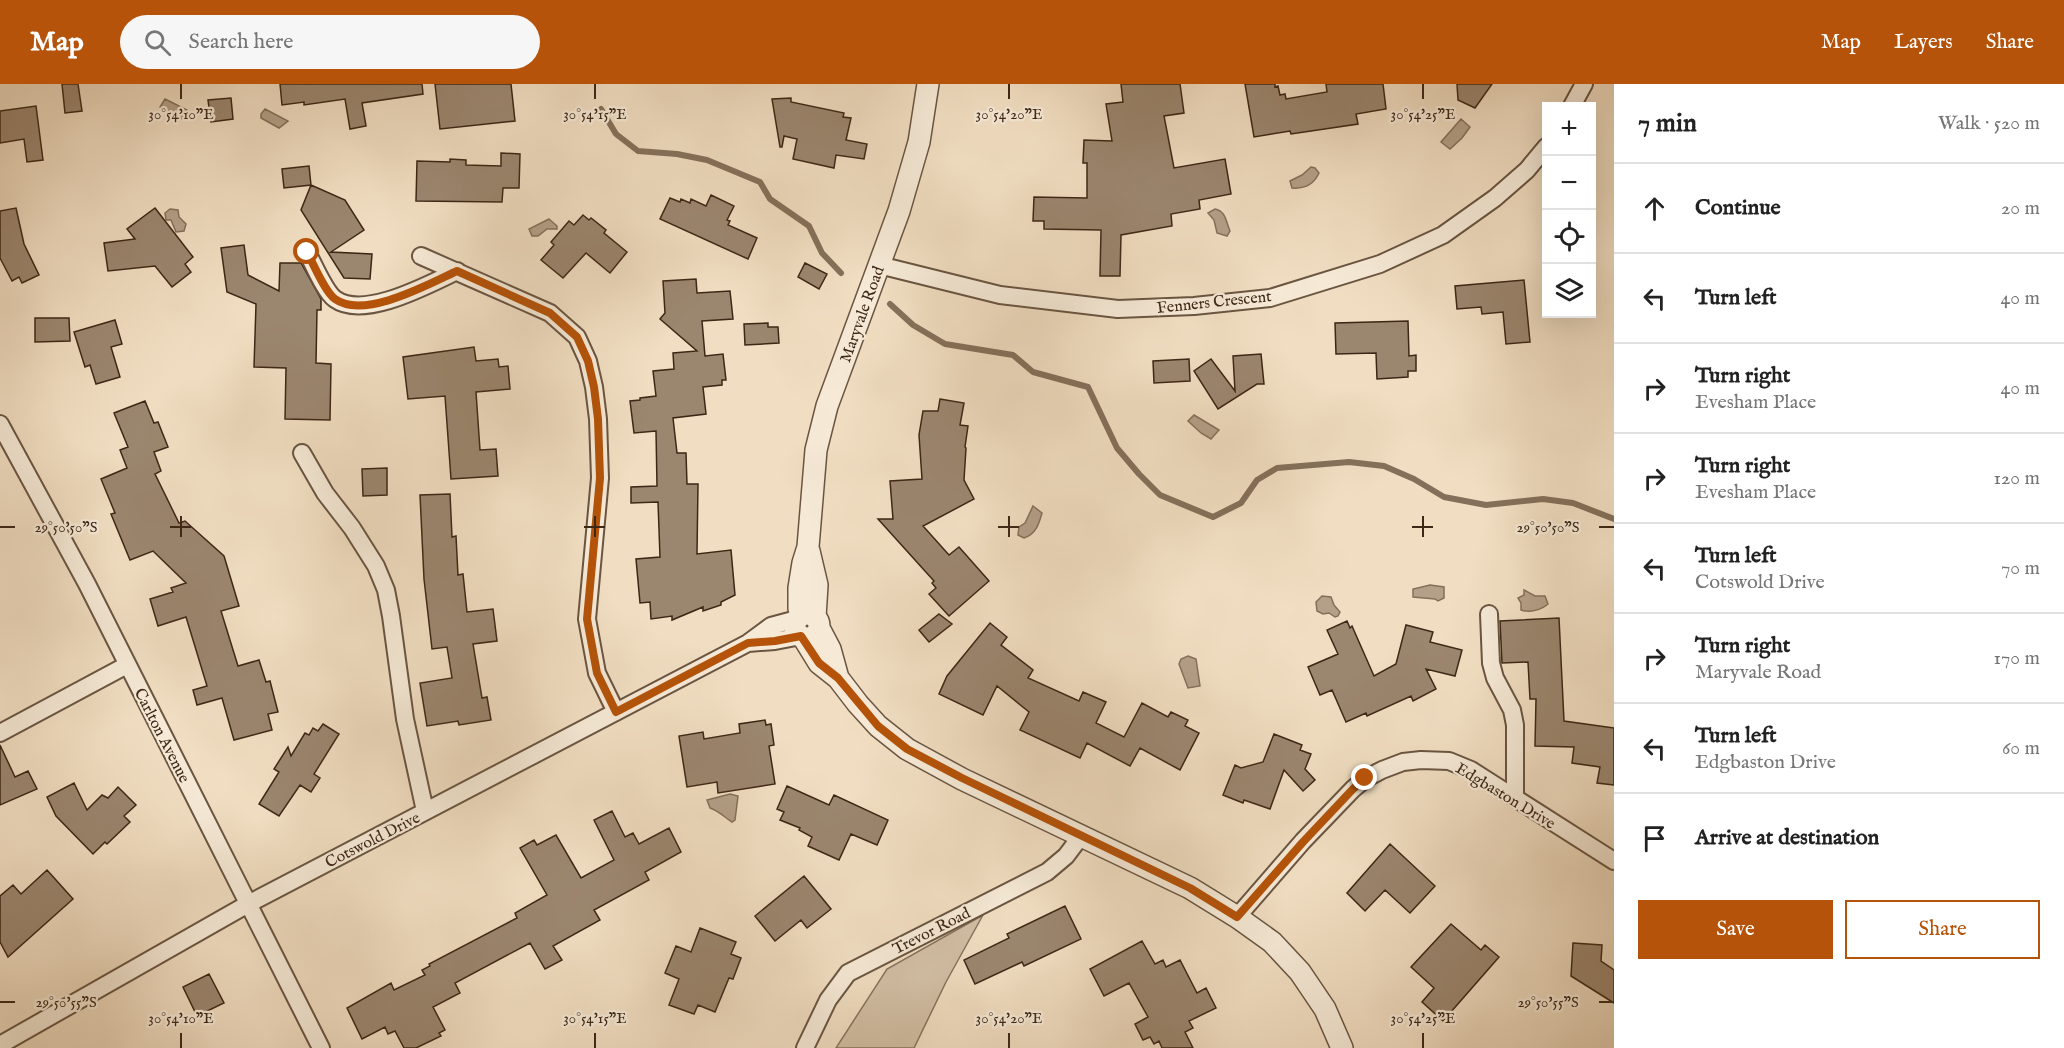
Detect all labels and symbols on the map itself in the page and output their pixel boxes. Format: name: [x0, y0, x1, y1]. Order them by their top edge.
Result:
text: 30°54'10"E: [148, 105, 214, 124]
text: 30°54'15"E: [563, 105, 627, 124]
text: 30°54'20"E: [976, 105, 1042, 124]
text: 30°54'25"E: [1391, 105, 1455, 124]
route start: [293, 238, 319, 264]
street label: Maryvale Road: [836, 263, 890, 366]
street label: Fenners Crescent: [1156, 287, 1273, 319]
text: 29°50'50"S: [34, 518, 98, 537]
text: 29°50'50"S: [1516, 518, 1580, 537]
street label: Carlton Avenue: [129, 685, 194, 787]
street label: Edgbaston Drive: [1452, 759, 1558, 834]
route end: [1351, 764, 1377, 790]
street label: Cotswold Drive: [322, 808, 424, 873]
street label: Trevor Road: [890, 903, 975, 960]
text: 29°50'55"S: [35, 993, 97, 1012]
text: 29°50'55"S: [1517, 993, 1579, 1012]
text: 30°54'10"E: [148, 1009, 214, 1028]
text: 30°54'15"E: [563, 1009, 627, 1028]
text: 30°54'20"E: [976, 1009, 1042, 1028]
text: 30°54'25"E: [1391, 1009, 1455, 1028]

